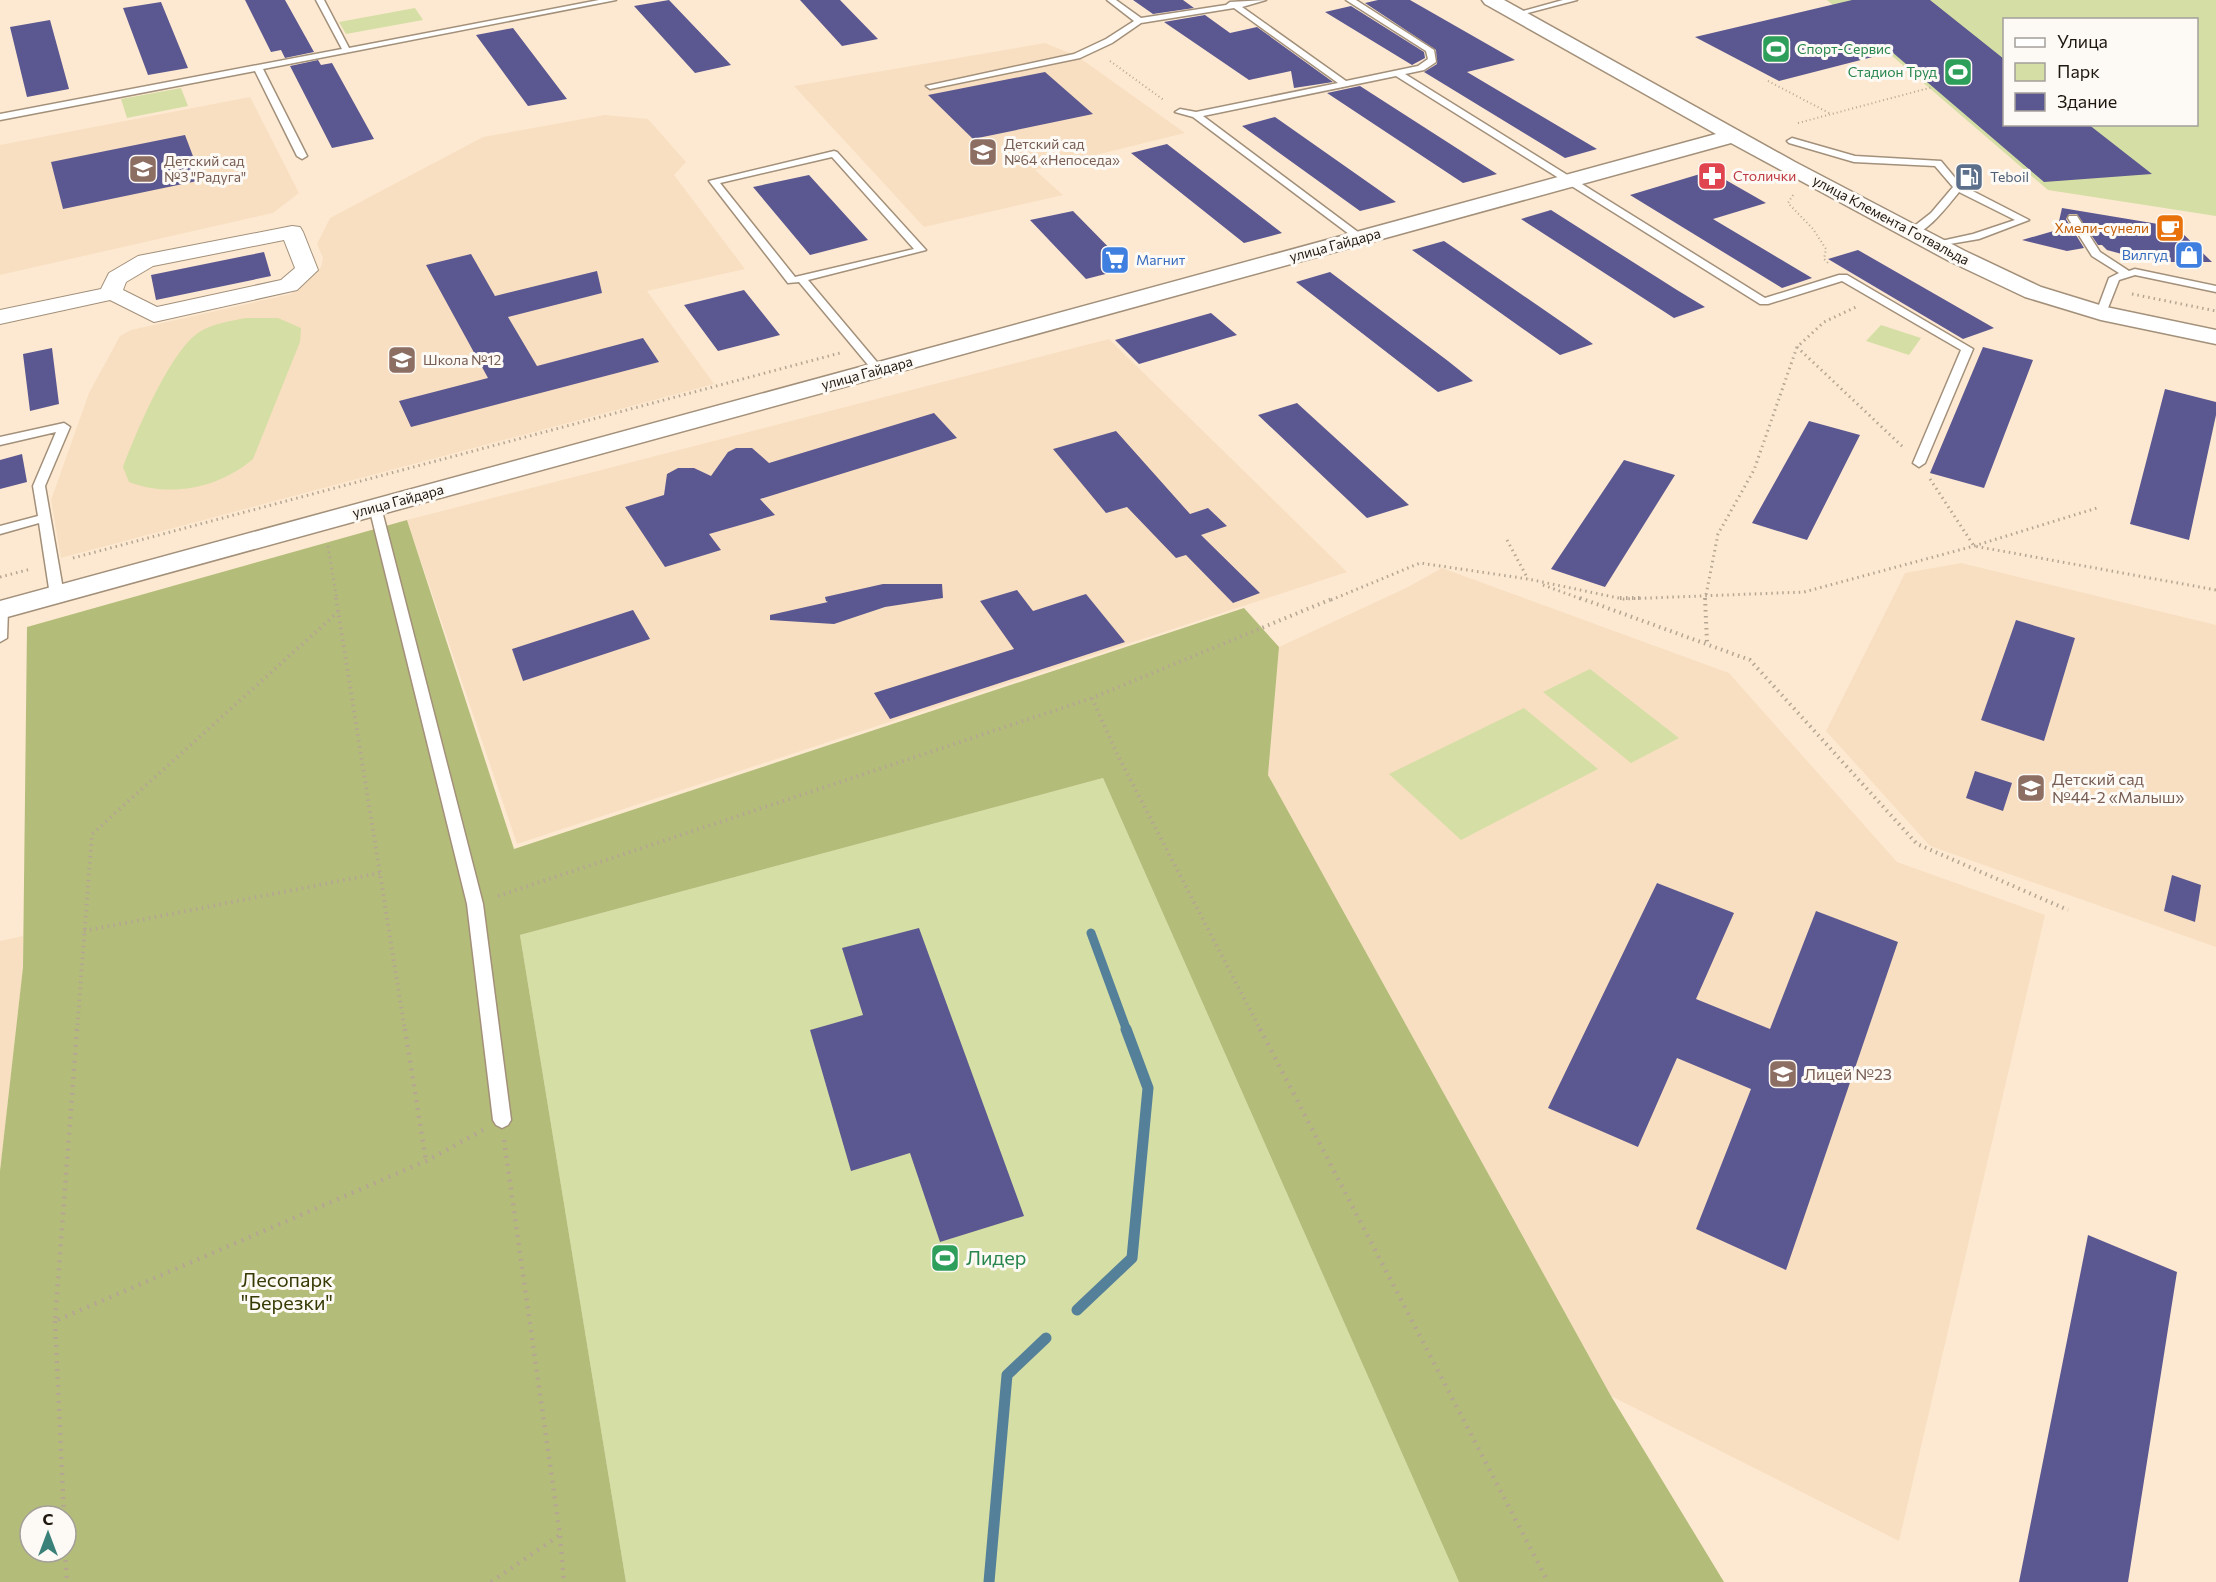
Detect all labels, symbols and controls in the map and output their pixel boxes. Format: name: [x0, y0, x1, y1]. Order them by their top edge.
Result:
legend: [2003, 18, 2198, 126]
text: Улица: [2057, 30, 2108, 52]
sports icon: Спорт-Сервис: [1760, 33, 1792, 65]
place label: Спорт-Сервис: [1797, 40, 1891, 57]
sports icon: Стадион Труд: [1942, 56, 1974, 88]
text: Парк: [2057, 60, 2100, 82]
place label: Стадион Труд: [1848, 63, 1937, 80]
text: Здание: [2057, 90, 2117, 112]
place label: Детский сад №64 «Непоседа»: [1004, 135, 1120, 168]
school or university icon: Детский сад №64 «Непоседа»: [967, 136, 999, 168]
place label: Детский сад №3 "Радуга": [164, 152, 246, 185]
school or university icon: Детский сад №3 "Радуга": [127, 153, 159, 185]
pharmacy icon: Столички: [1696, 160, 1728, 192]
fuel station icon: Teboil: [1953, 161, 1985, 193]
place label: Столички: [1733, 167, 1796, 184]
place label: Teboil: [1990, 168, 2029, 185]
street label: улица Клемента Готвальда: [1810, 171, 1972, 268]
cafe icon: Хмели-сунели: [2154, 212, 2186, 244]
place label: Хмели-сунели: [2055, 219, 2149, 236]
street label: улица Гайдара: [1287, 224, 1382, 265]
shop icon: Вилгуд: [2173, 239, 2205, 271]
supermarket icon: Магнит: [1099, 244, 1131, 276]
place label: Вилгуд: [2122, 246, 2168, 263]
place label: Магнит: [1136, 251, 1186, 268]
school or university icon: Школа №12: [386, 344, 418, 376]
place label: Школа №12: [423, 351, 501, 368]
street label: улица Гайдара: [819, 352, 914, 393]
street label: улица Гайдара: [350, 480, 445, 521]
place label: Детский сад №44-2 «Малыш»: [2052, 769, 2184, 806]
school or university icon: Детский сад №44-2 «Малыш»: [2015, 772, 2047, 804]
school or university icon: Лицей №23: [1767, 1058, 1799, 1090]
place label: Лицей №23: [1804, 1064, 1892, 1083]
sports icon: Лидер: [929, 1242, 961, 1274]
place label: Лидер: [966, 1245, 1026, 1269]
park label: Лесопарк "Березки": [241, 1267, 333, 1314]
north arrow: [18, 1504, 78, 1564]
text: С: [43, 1509, 54, 1528]

